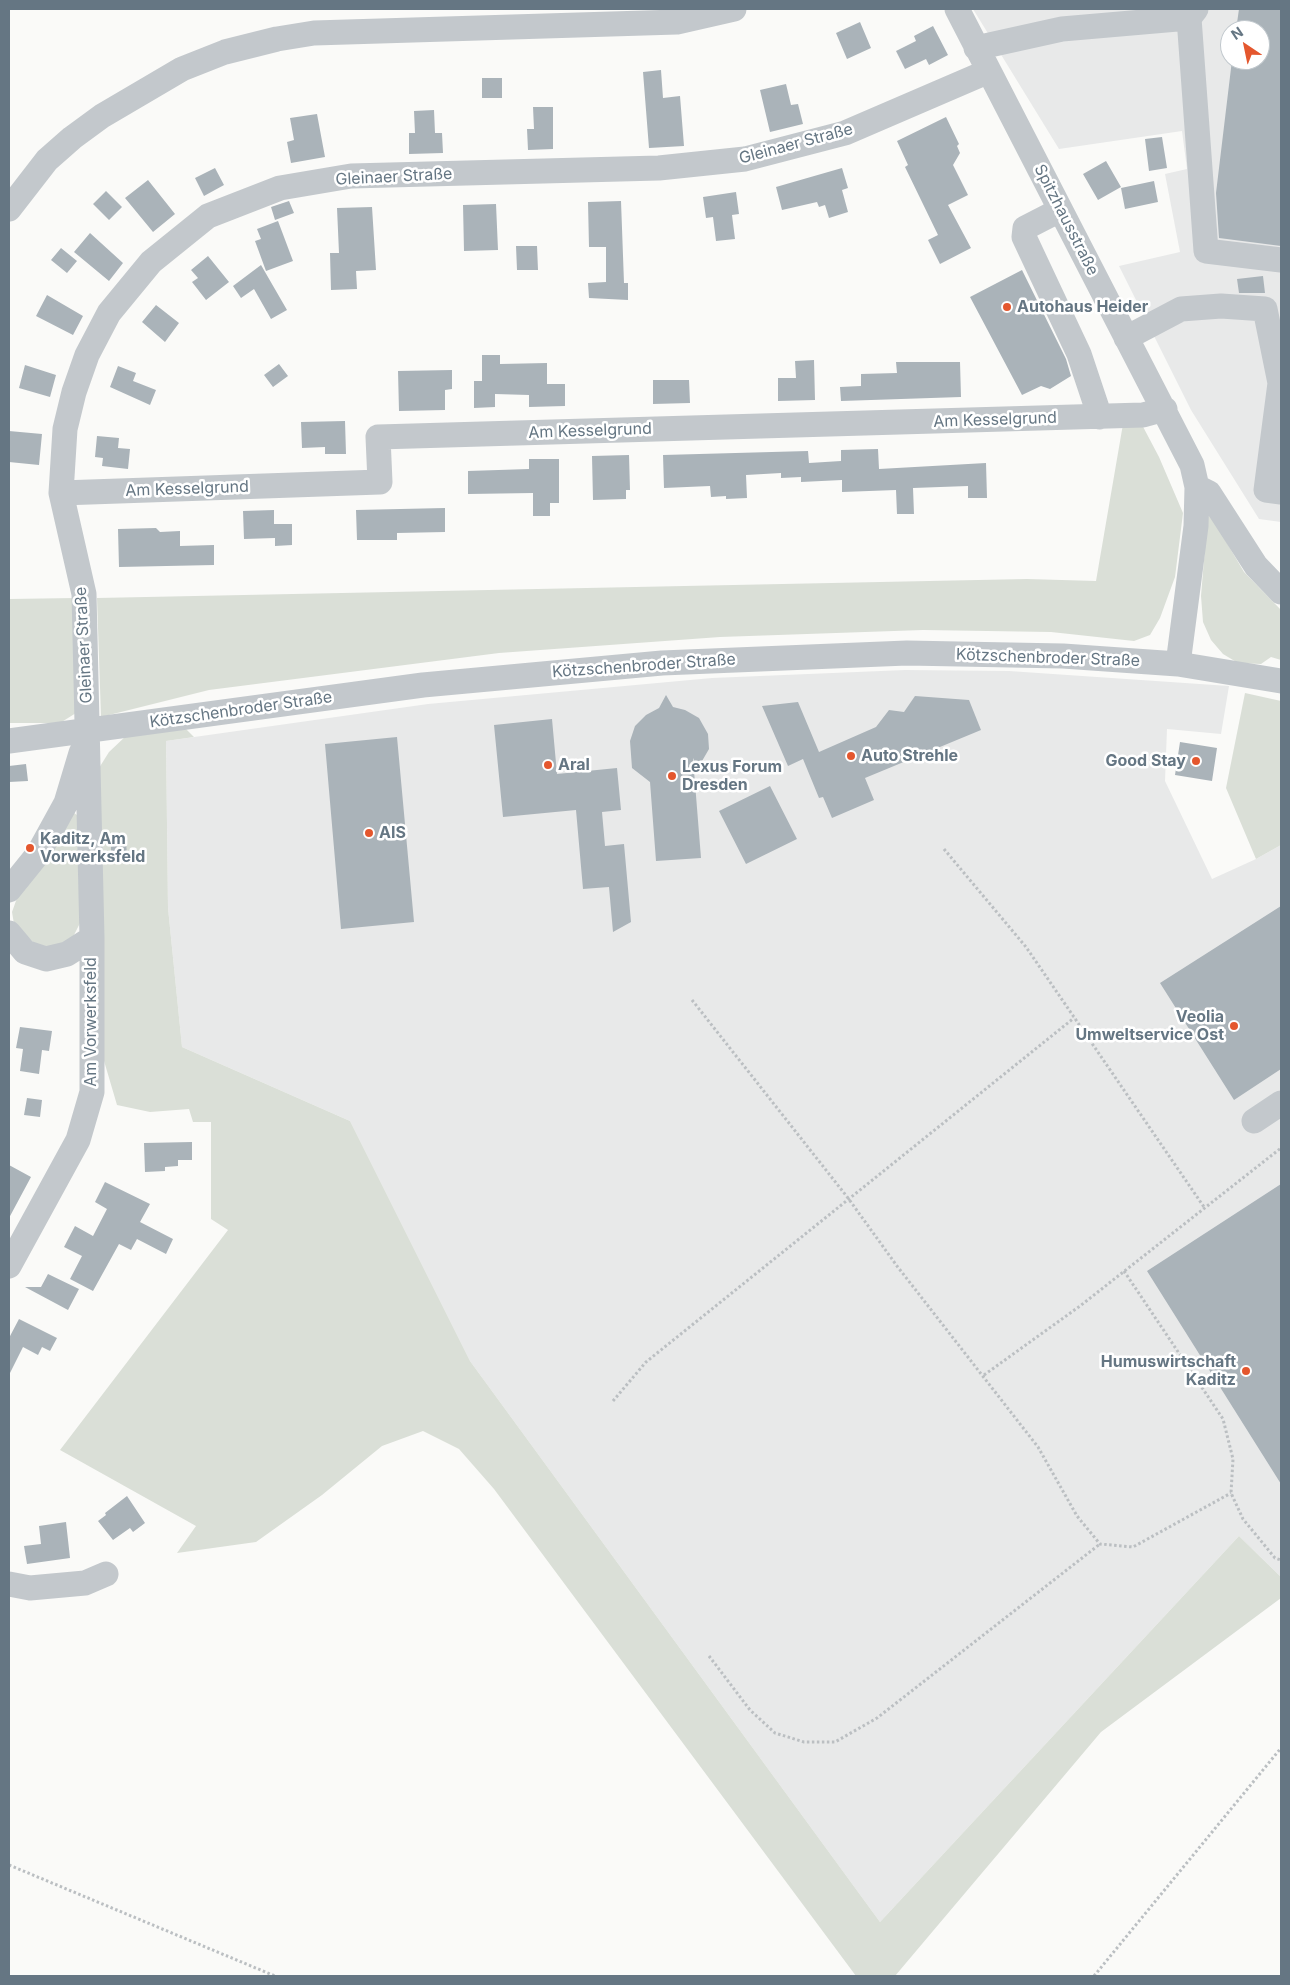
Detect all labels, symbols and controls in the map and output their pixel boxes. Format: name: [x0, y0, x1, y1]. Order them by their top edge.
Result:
north arrow: [1220, 20, 1270, 70]
text: N: [1228, 23, 1246, 43]
street label: Gleinaer Straße: [737, 120, 855, 168]
street label: Spitzhausstraße: [1030, 161, 1102, 279]
street label: Gleinaer Straße: [335, 164, 453, 190]
place label: Autohaus Heider: [1017, 297, 1148, 317]
marker: Autohaus Heider: [1001, 301, 1013, 313]
street label: Am Kesselgrund: [933, 408, 1057, 432]
street label: Am Kesselgrund: [528, 419, 652, 443]
street label: Am Kesselgrund: [125, 477, 249, 501]
street label: Gleinaer Straße: [71, 586, 97, 704]
street label: Kötzschenbroder Straße: [956, 645, 1140, 671]
street label: Kötzschenbroder Straße: [552, 650, 736, 682]
street label: Kötzschenbroder Straße: [149, 688, 333, 732]
place label: Auto Strehle: [861, 746, 958, 766]
marker: Auto Strehle: [845, 750, 857, 762]
place label: Good Stay: [1105, 751, 1186, 771]
place label: Aral: [558, 755, 590, 775]
marker: Good Stay: [1190, 755, 1202, 767]
place label: Lexus Forum Dresden: [682, 757, 782, 795]
marker: Aral: [542, 759, 554, 771]
marker: Lexus Forum Dresden: [666, 770, 678, 782]
place label: AIS: [379, 823, 406, 843]
marker: AIS: [363, 827, 375, 839]
place label: Kaditz, Am Vorwerksfeld: [40, 829, 145, 867]
marker: Kaditz, Am Vorwerksfeld: [24, 842, 36, 854]
street label: Am Vorwerksfeld: [81, 957, 101, 1087]
place label: Veolia Umweltservice Ost: [1075, 1007, 1224, 1045]
marker: Veolia Umweltservice Ost: [1228, 1020, 1240, 1032]
place label: Humuswirtschaft Kaditz: [1101, 1352, 1236, 1390]
marker: Humuswirtschaft Kaditz: [1240, 1365, 1252, 1377]

